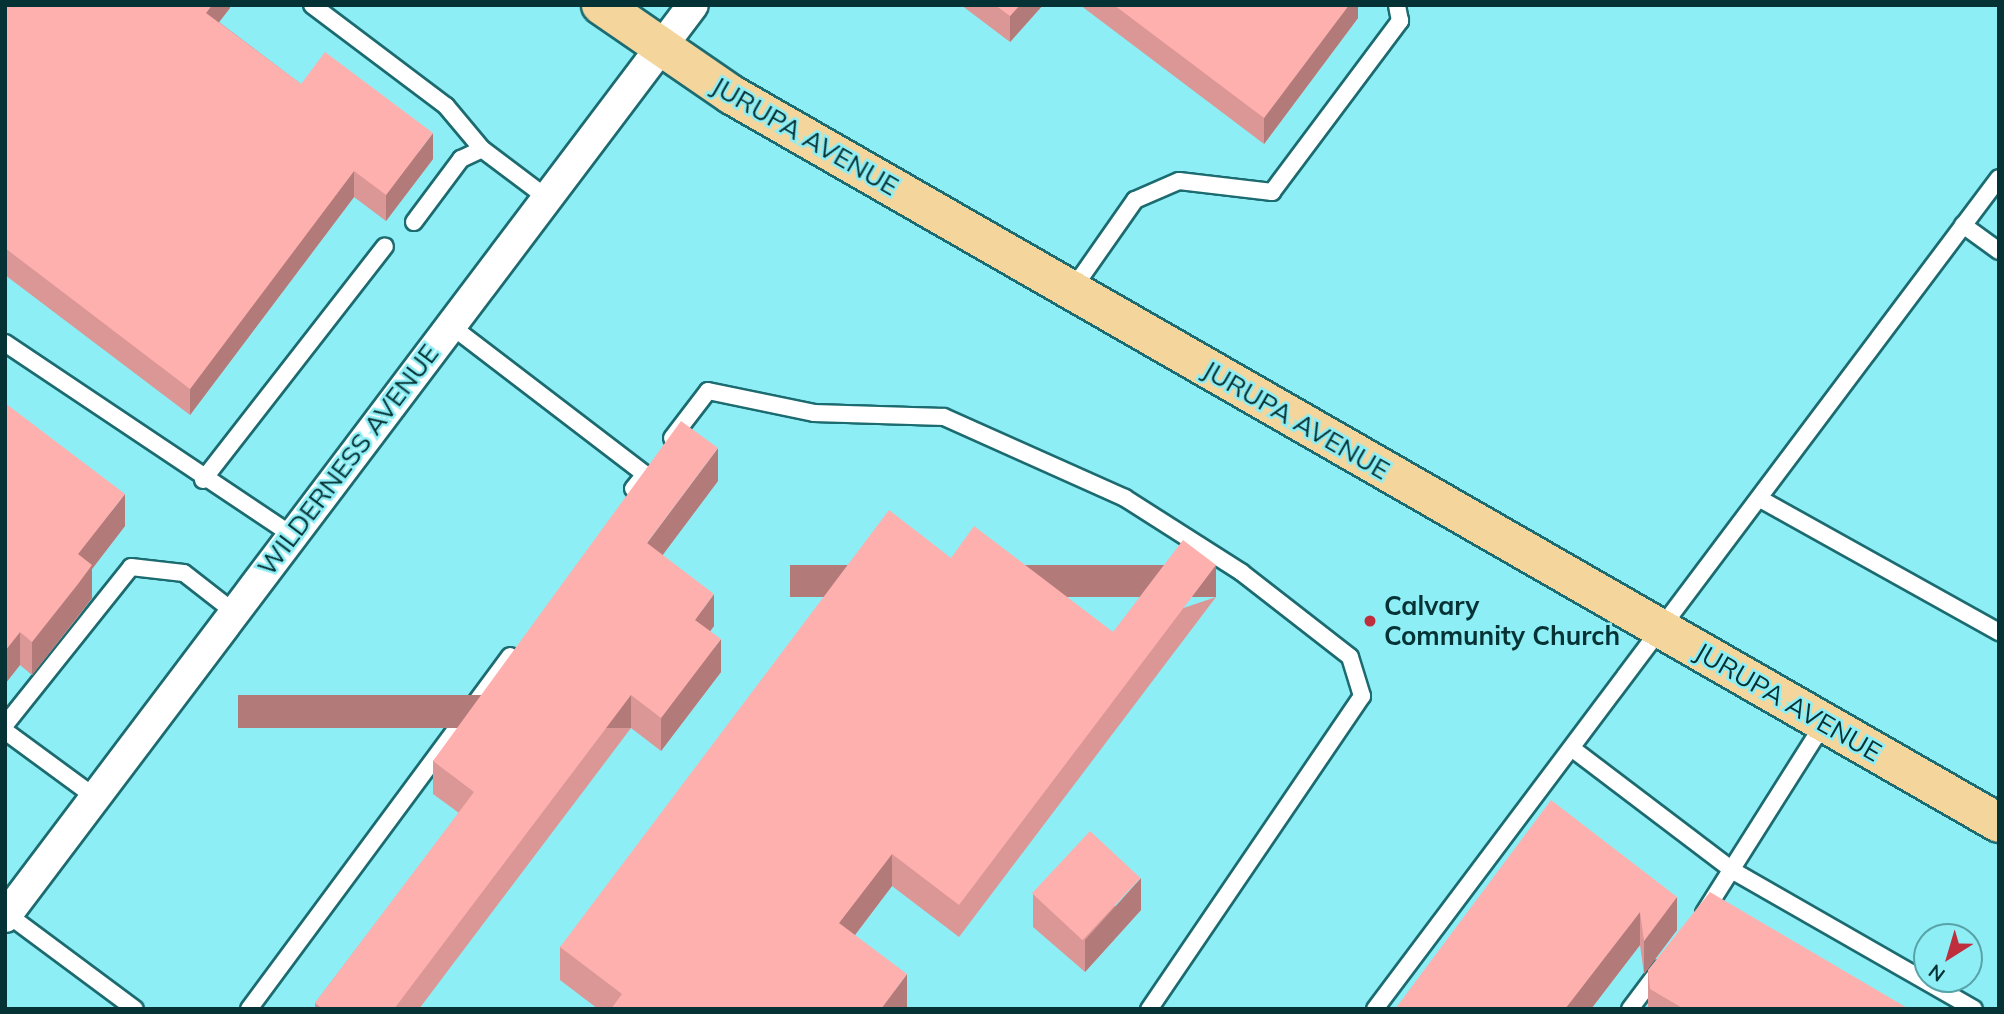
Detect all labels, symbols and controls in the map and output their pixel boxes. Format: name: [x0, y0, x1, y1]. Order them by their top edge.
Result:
street label: JURUPA AVENUE: [706, 70, 904, 202]
street label: WILDERNESS AVENUE: [251, 338, 445, 582]
street label: JURUPA AVENUE: [1197, 354, 1395, 486]
place label: Calvary Community Church: [1384, 590, 1620, 652]
marker: Calvary Community Church: [1362, 613, 1378, 629]
street label: JURUPA AVENUE: [1689, 636, 1887, 768]
north arrow: [1913, 923, 1983, 993]
text: N: [1924, 959, 1950, 987]

